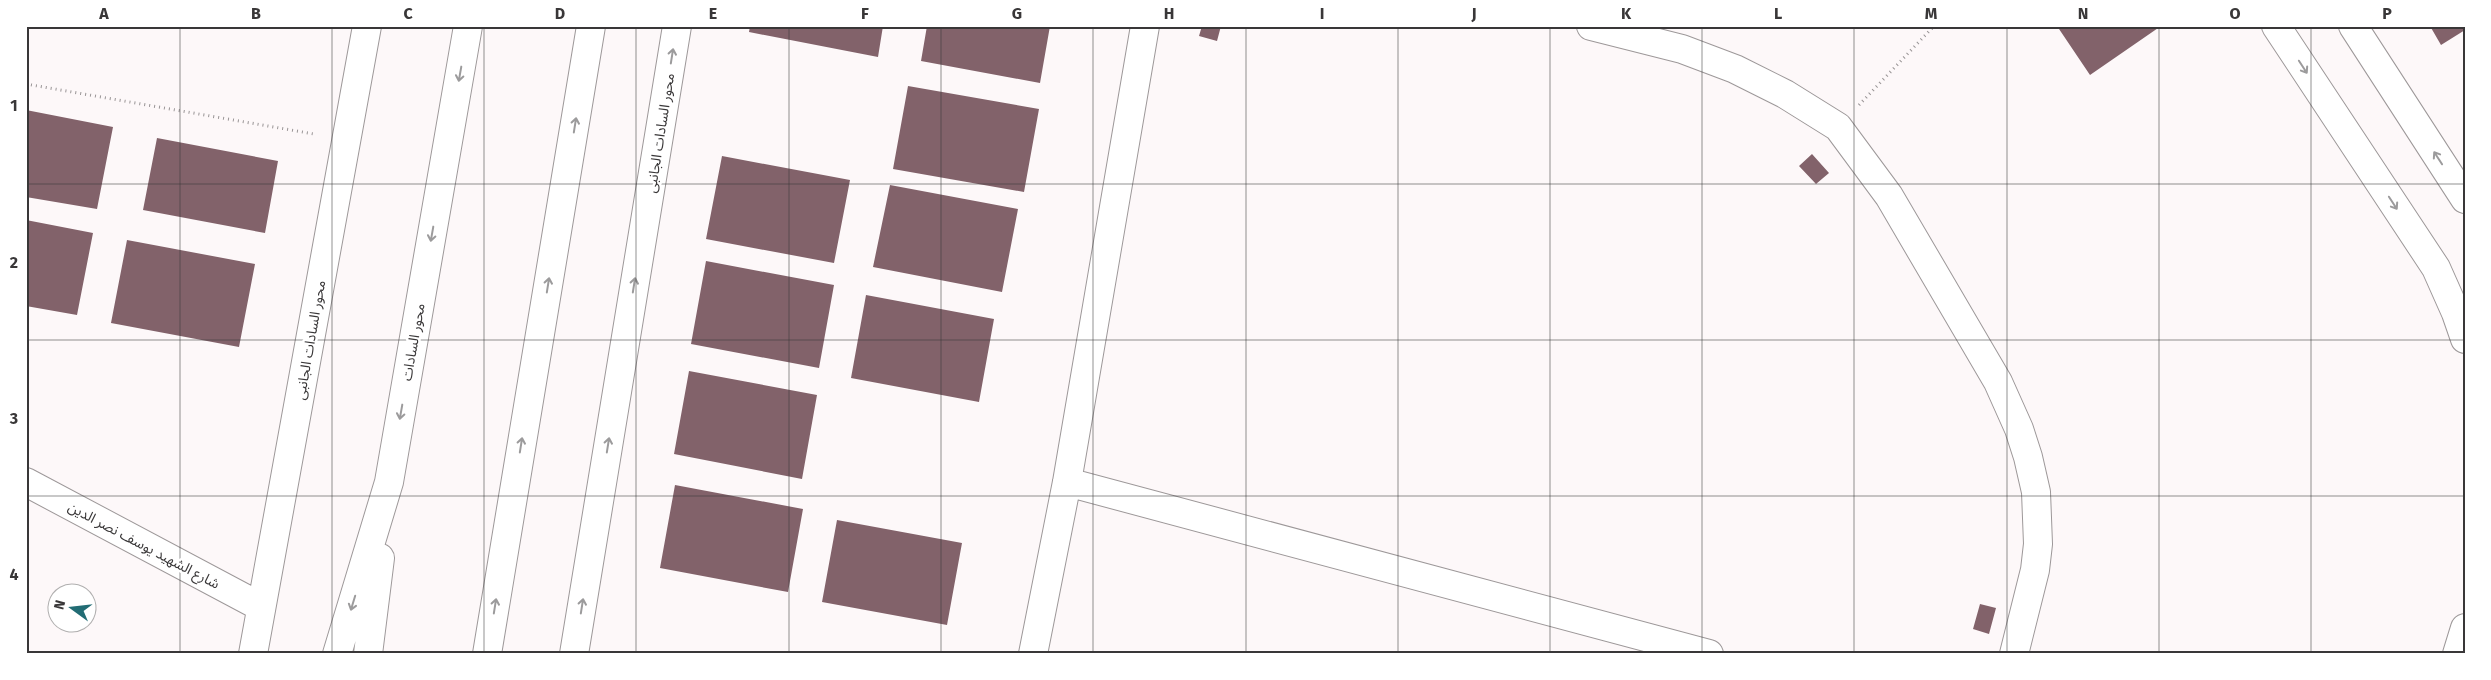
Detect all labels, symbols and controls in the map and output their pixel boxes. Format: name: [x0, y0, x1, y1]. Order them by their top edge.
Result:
text: A: [98, 4, 109, 23]
text: B: [251, 4, 261, 23]
text: C: [403, 4, 413, 23]
text: D: [555, 4, 565, 23]
text: E: [709, 4, 717, 23]
text: F: [861, 4, 869, 23]
text: G: [1012, 4, 1022, 23]
text: H: [1164, 4, 1174, 23]
text: I: [1320, 4, 1324, 23]
text: J: [1470, 4, 1477, 23]
text: K: [1621, 4, 1632, 23]
text: L: [1774, 4, 1782, 23]
text: M: [1925, 4, 1938, 23]
text: N: [2078, 4, 2088, 23]
text: O: [2229, 4, 2241, 23]
text: P: [2382, 4, 2392, 23]
one-way arrow: [668, 48, 678, 64]
one-way arrow: [2298, 60, 2308, 74]
one-way arrow: [454, 66, 464, 82]
street label: محور السادات الجانبى: [643, 72, 678, 194]
text: 1: [10, 96, 18, 115]
one-way arrow: [570, 117, 580, 133]
one-way arrow: [2433, 151, 2443, 165]
one-way arrow: [2388, 195, 2398, 209]
one-way arrow: [426, 226, 436, 242]
text: 2: [10, 253, 18, 272]
one-way arrow: [543, 277, 553, 293]
one-way arrow: [630, 277, 640, 293]
street label: محور السادات الجانبى: [292, 279, 329, 401]
street label: محور السادات: [398, 302, 429, 382]
one-way arrow: [396, 403, 406, 419]
text: 3: [9, 409, 18, 428]
one-way arrow: [517, 438, 527, 454]
one-way arrow: [603, 438, 613, 454]
street label: شارع الشهيد يوسف نصر الدين: [64, 498, 223, 594]
text: 4: [9, 565, 19, 584]
north arrow: [48, 582, 98, 632]
one-way arrow: [347, 595, 357, 611]
text: N: [51, 598, 69, 611]
one-way arrow: [490, 598, 500, 614]
one-way arrow: [577, 598, 587, 614]

